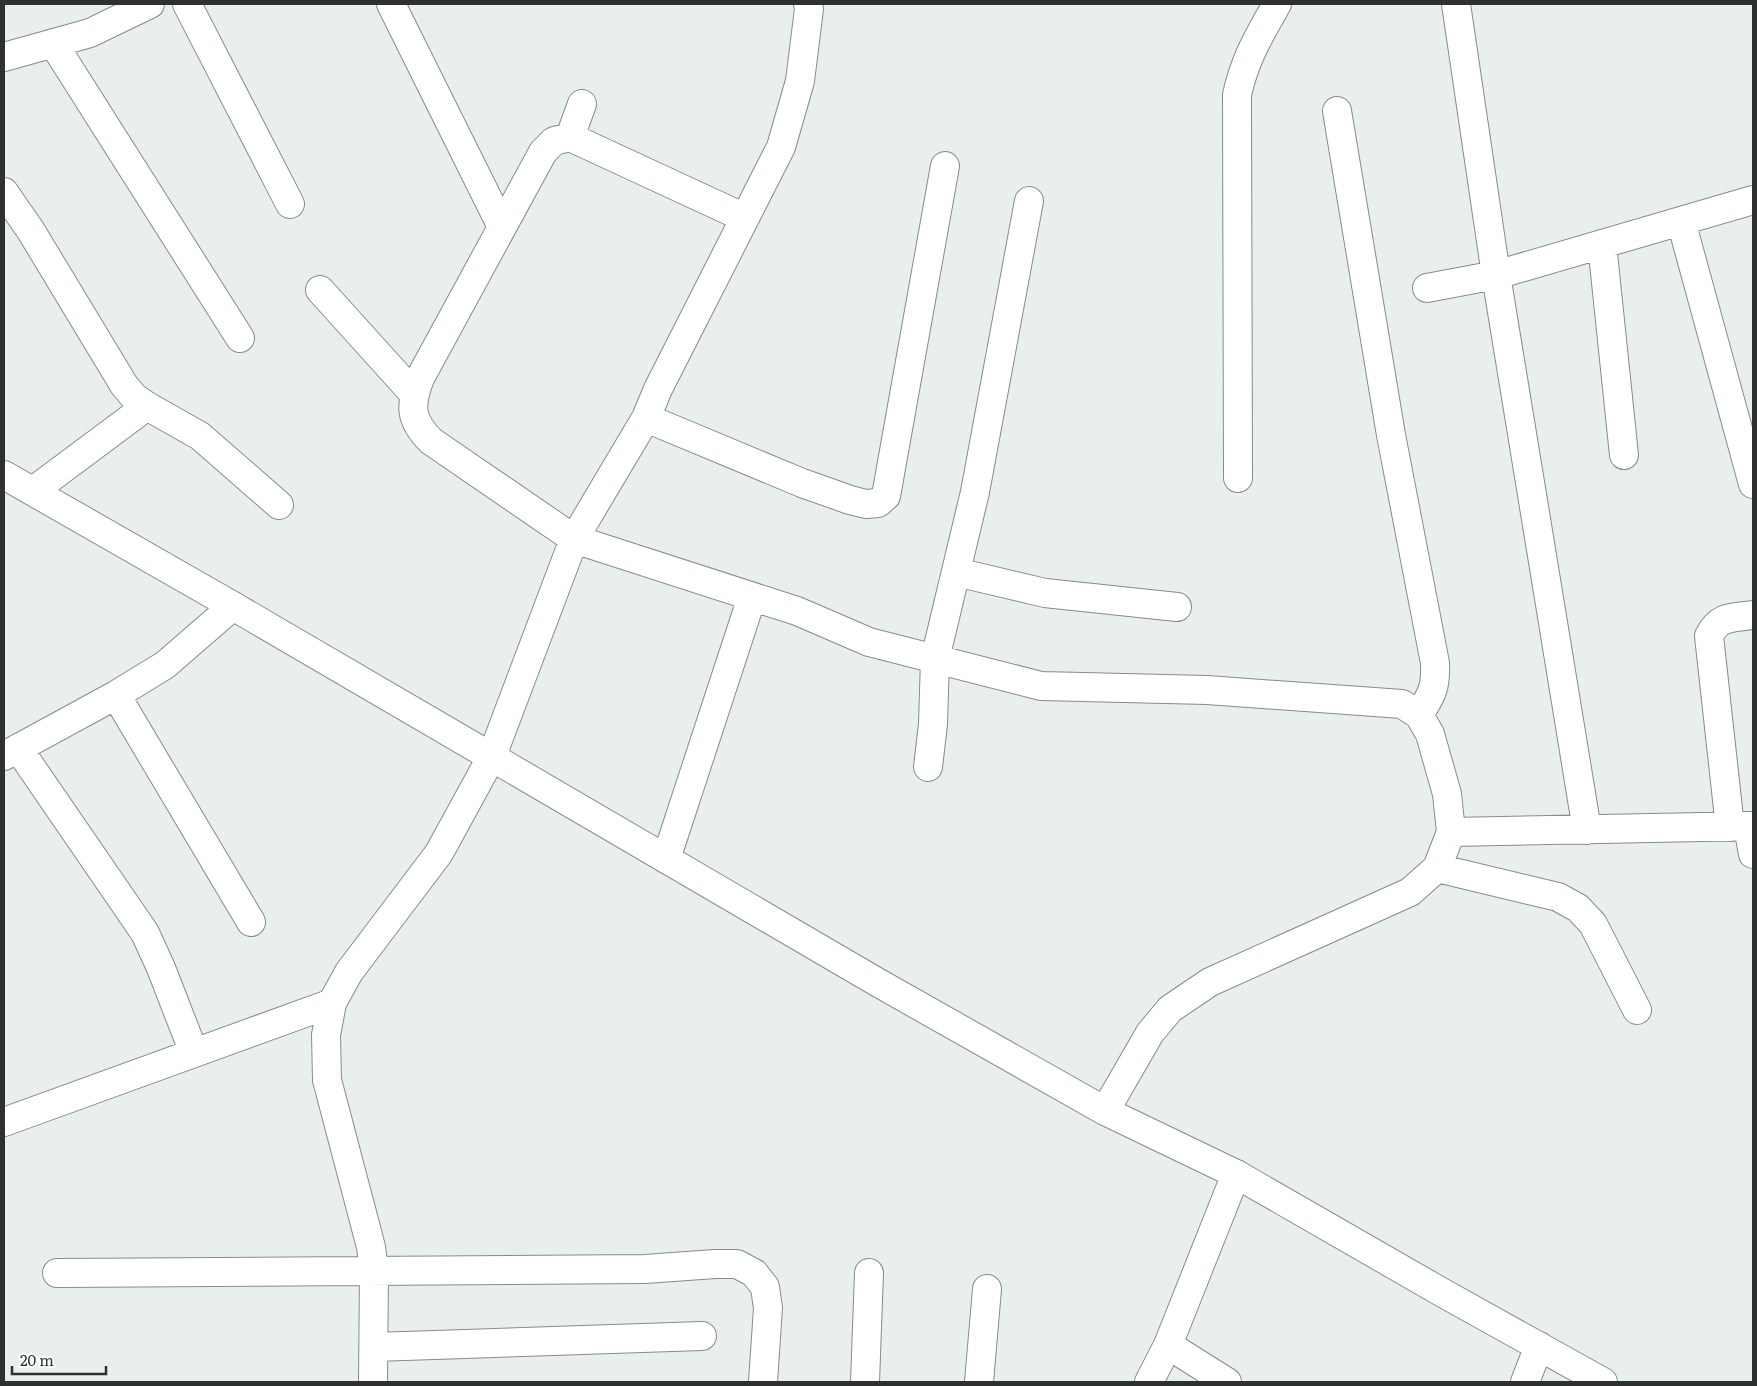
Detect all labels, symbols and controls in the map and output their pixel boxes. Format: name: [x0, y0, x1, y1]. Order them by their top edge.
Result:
scale bar: [12, 1344, 106, 1376]
text: 20 m: [20, 1348, 54, 1371]

